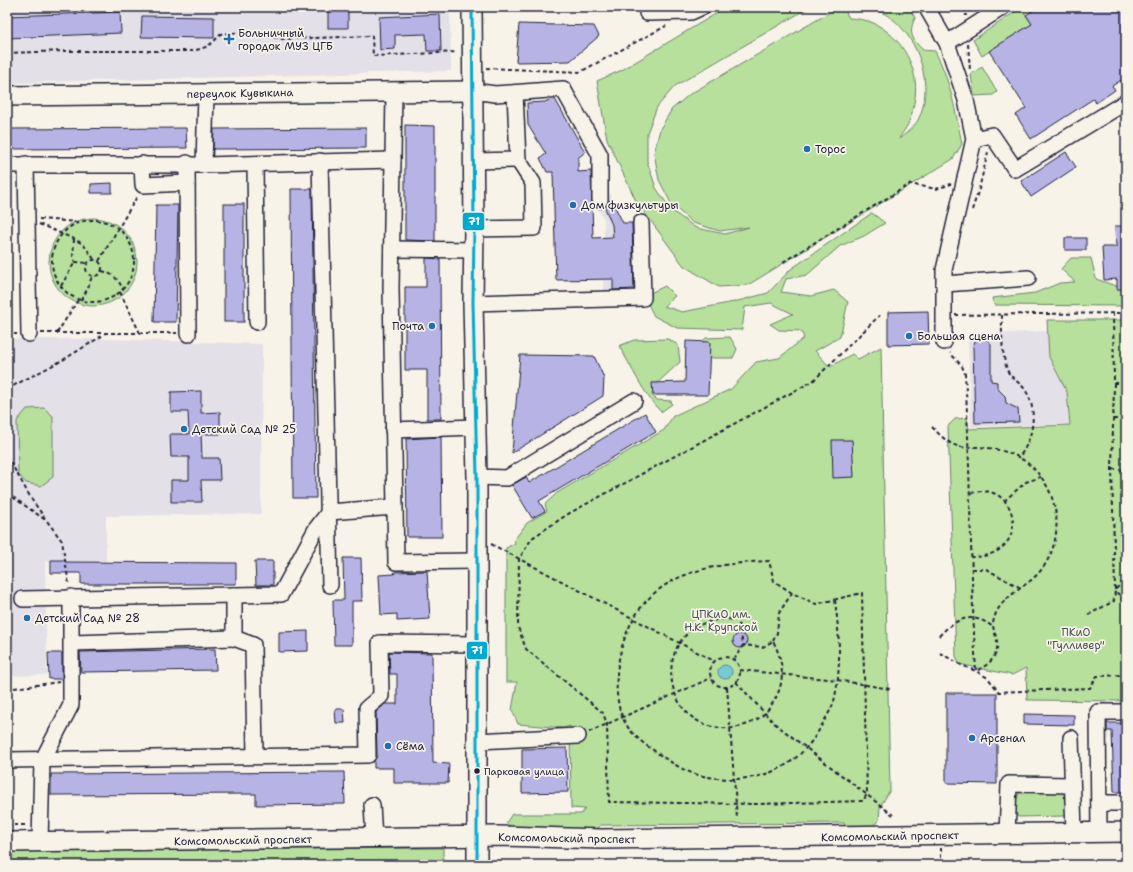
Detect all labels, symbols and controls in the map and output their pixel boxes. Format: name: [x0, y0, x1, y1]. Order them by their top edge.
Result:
place label: Больничный городок МУЗ ЦГБ: [238, 26, 333, 54]
marker: Больничный городок МУЗ ЦГБ: [223, 33, 235, 45]
street label: переулок Кувыкина: [187, 85, 293, 102]
place label: Торос: [815, 142, 846, 157]
marker: Торос: [802, 144, 812, 154]
place label: Дом физкультуры: [581, 198, 678, 213]
marker: Дом физкультуры: [568, 200, 578, 210]
line badge: 71: [462, 212, 485, 231]
text: 71: [468, 214, 480, 229]
place label: Почта: [392, 319, 424, 334]
marker: Почта: [427, 321, 437, 331]
place label: Большая сцена: [917, 329, 1000, 344]
marker: Большая сцена: [904, 331, 914, 341]
place label: Детский Сад № 25: [192, 422, 296, 437]
marker: Детский Сад № 25: [179, 424, 189, 434]
park label: ЦПКиО им. Н.К. Крупской: [684, 607, 758, 635]
place label: Детский Сад № 28: [35, 611, 140, 626]
marker: Детский Сад № 28: [22, 613, 32, 623]
park label: ПКиО "Гулливер": [1047, 625, 1105, 653]
line badge: 71: [466, 641, 488, 660]
text: 71: [471, 643, 483, 658]
place label: Арсенал: [980, 731, 1025, 746]
marker: Арсенал: [967, 733, 977, 743]
place label: Сёма: [396, 739, 424, 754]
marker: Сёма: [383, 741, 393, 751]
place label: Парковая улица: [484, 765, 565, 778]
marker: Парковая улица: [472, 766, 482, 776]
street label: Комсомольский проспект: [821, 828, 960, 845]
street label: Комсомольский проспект: [498, 830, 637, 847]
street label: Комсомольский проспект: [174, 832, 313, 849]

